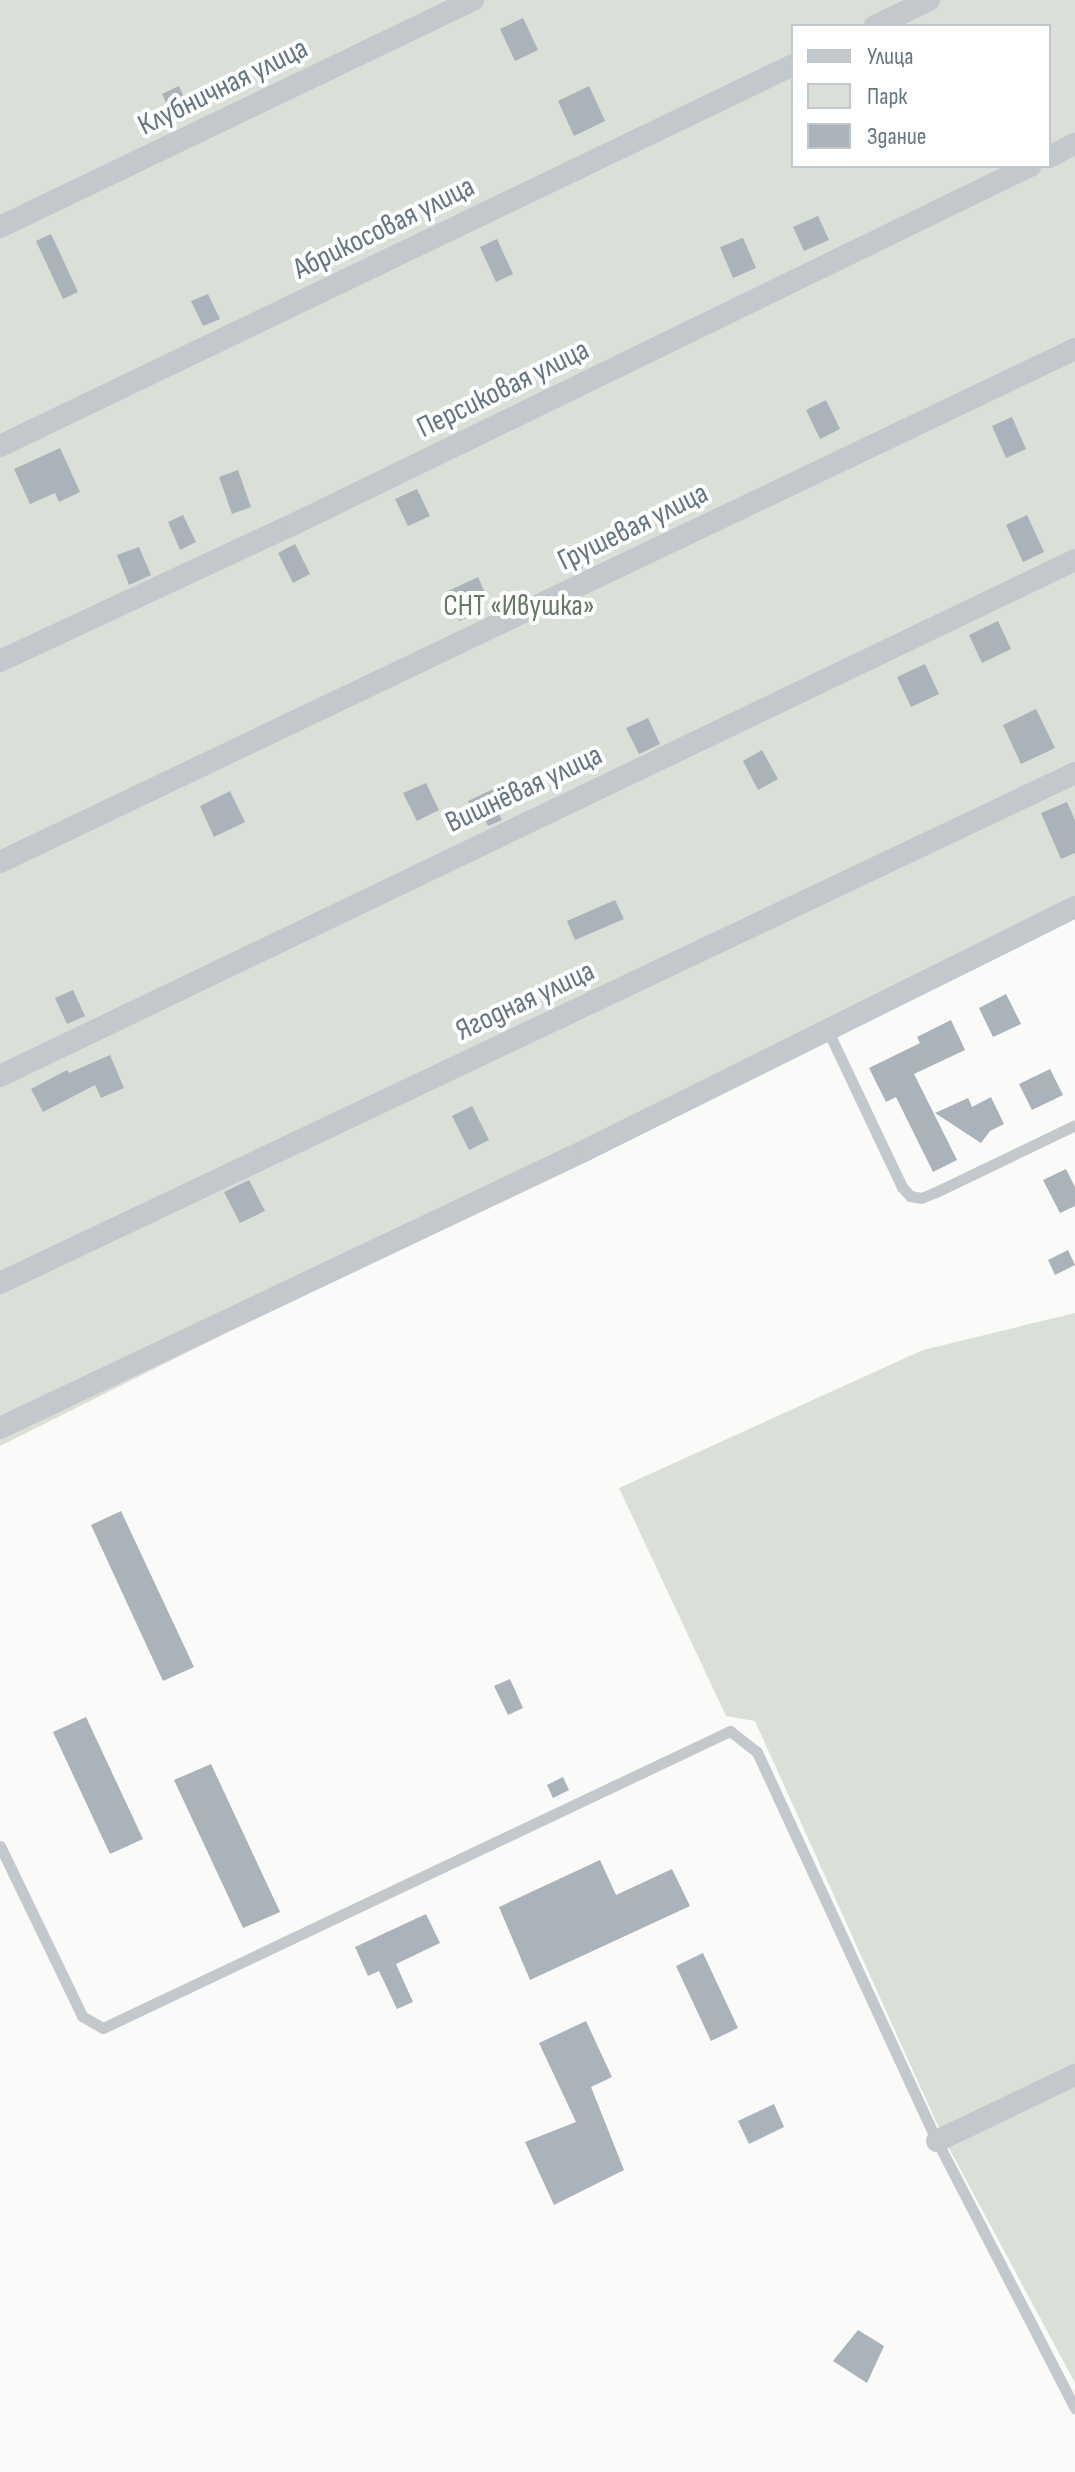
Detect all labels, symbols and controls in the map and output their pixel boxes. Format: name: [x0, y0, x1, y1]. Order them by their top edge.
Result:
legend: [791, 24, 1051, 168]
street label: Клубничная улица: [132, 30, 314, 144]
text: Улица: [867, 42, 913, 71]
text: Парк: [867, 82, 907, 111]
text: Здание: [867, 122, 926, 151]
street label: Абрикосовая улица: [288, 169, 480, 287]
street label: Персиковая улица: [411, 332, 595, 446]
street label: Грушевая улица: [552, 475, 714, 579]
park label: СНТ «Ивушка»: [443, 588, 595, 624]
street label: Вишнёвая улица: [440, 737, 608, 841]
street label: Ягодная улица: [450, 953, 600, 1049]

